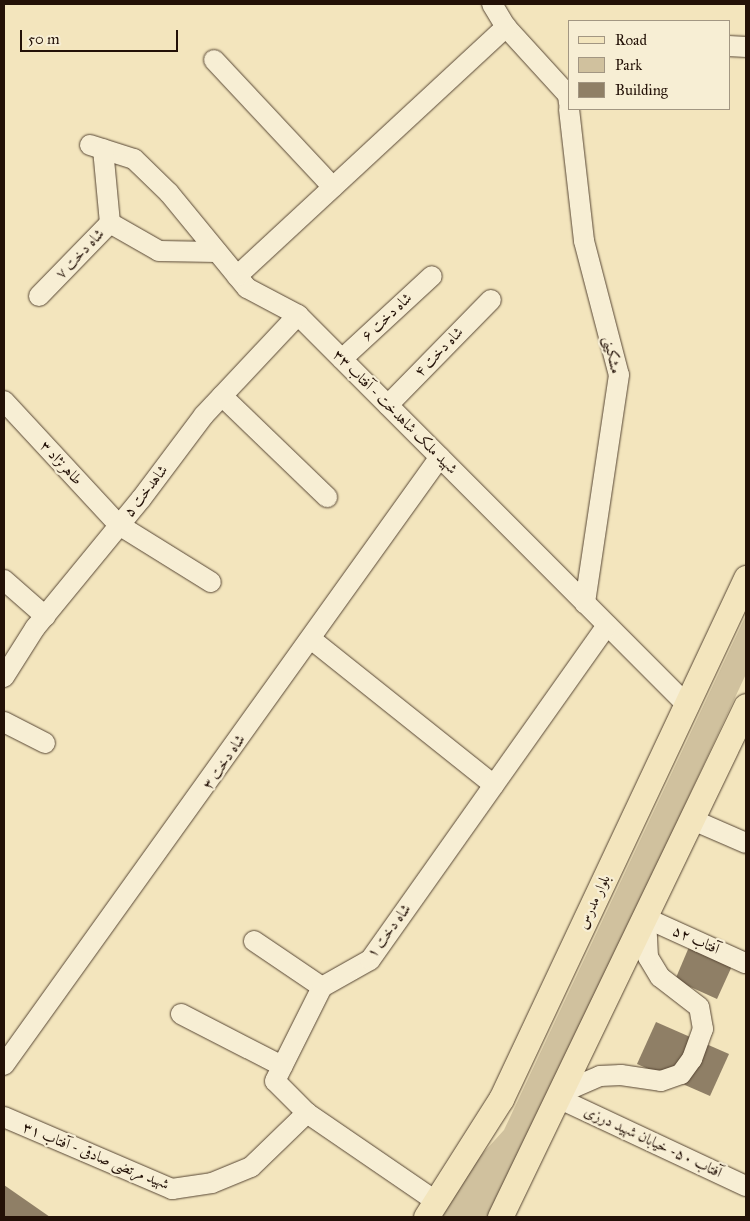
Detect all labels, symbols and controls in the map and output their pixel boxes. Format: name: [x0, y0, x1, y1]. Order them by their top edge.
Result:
scale bar: [22, 20, 180, 52]
legend: [568, 20, 730, 110]
text: 50 m: [28, 30, 60, 48]
text: Road: [615, 31, 647, 49]
text: Park: [615, 56, 642, 74]
text: Building: [615, 81, 668, 99]
street label: شاه دخت ۷: [52, 225, 108, 283]
street label: شاه دخت ۶: [358, 289, 416, 345]
street label: شاه دخت ۴: [411, 323, 467, 381]
street label: مشکینی: [599, 335, 625, 375]
street label: شهید ملک شاهدخت - آفتاب ۳۳: [329, 346, 461, 478]
street label: طاهرنژاد ۳: [36, 437, 86, 489]
street label: شاهدخت ۵: [120, 461, 172, 521]
street label: شاه دخت ۳: [199, 731, 249, 793]
street label: بلوار مدرس: [574, 872, 614, 932]
street label: شاه دخت ۱: [363, 901, 415, 961]
street label: آفتاب ۵۲: [670, 922, 722, 958]
street label: آفتاب ۵۰- خیابان شهید درزی: [581, 1102, 725, 1182]
street label: شهید مرتضی صادقی - آفتاب ۳۱: [20, 1118, 172, 1194]

